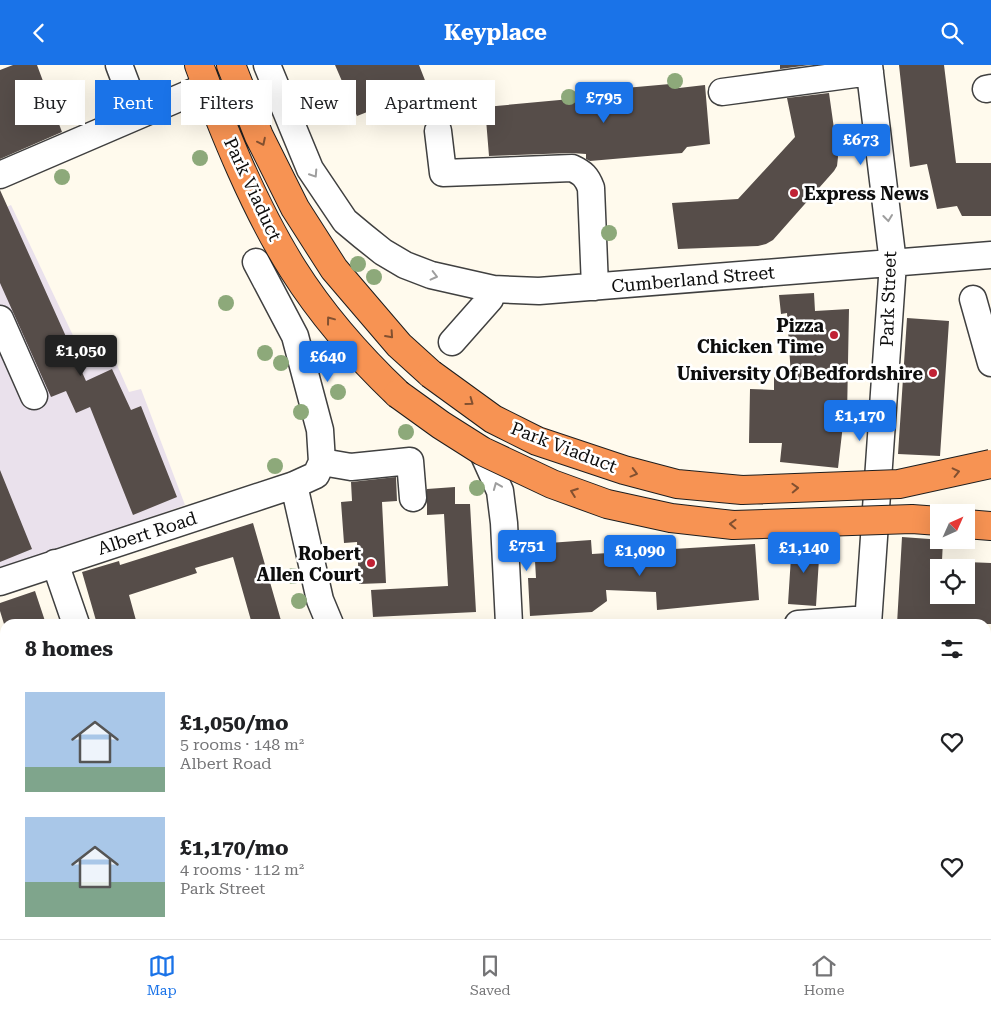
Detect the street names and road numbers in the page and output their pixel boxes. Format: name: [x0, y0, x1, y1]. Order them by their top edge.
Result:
street label: Park Viaduct: [220, 134, 286, 244]
street label: Park Street: [876, 250, 900, 347]
street label: Cumberland Street: [610, 261, 776, 297]
street label: Park Viaduct: [508, 417, 620, 477]
street label: Albert Road: [95, 507, 200, 559]

